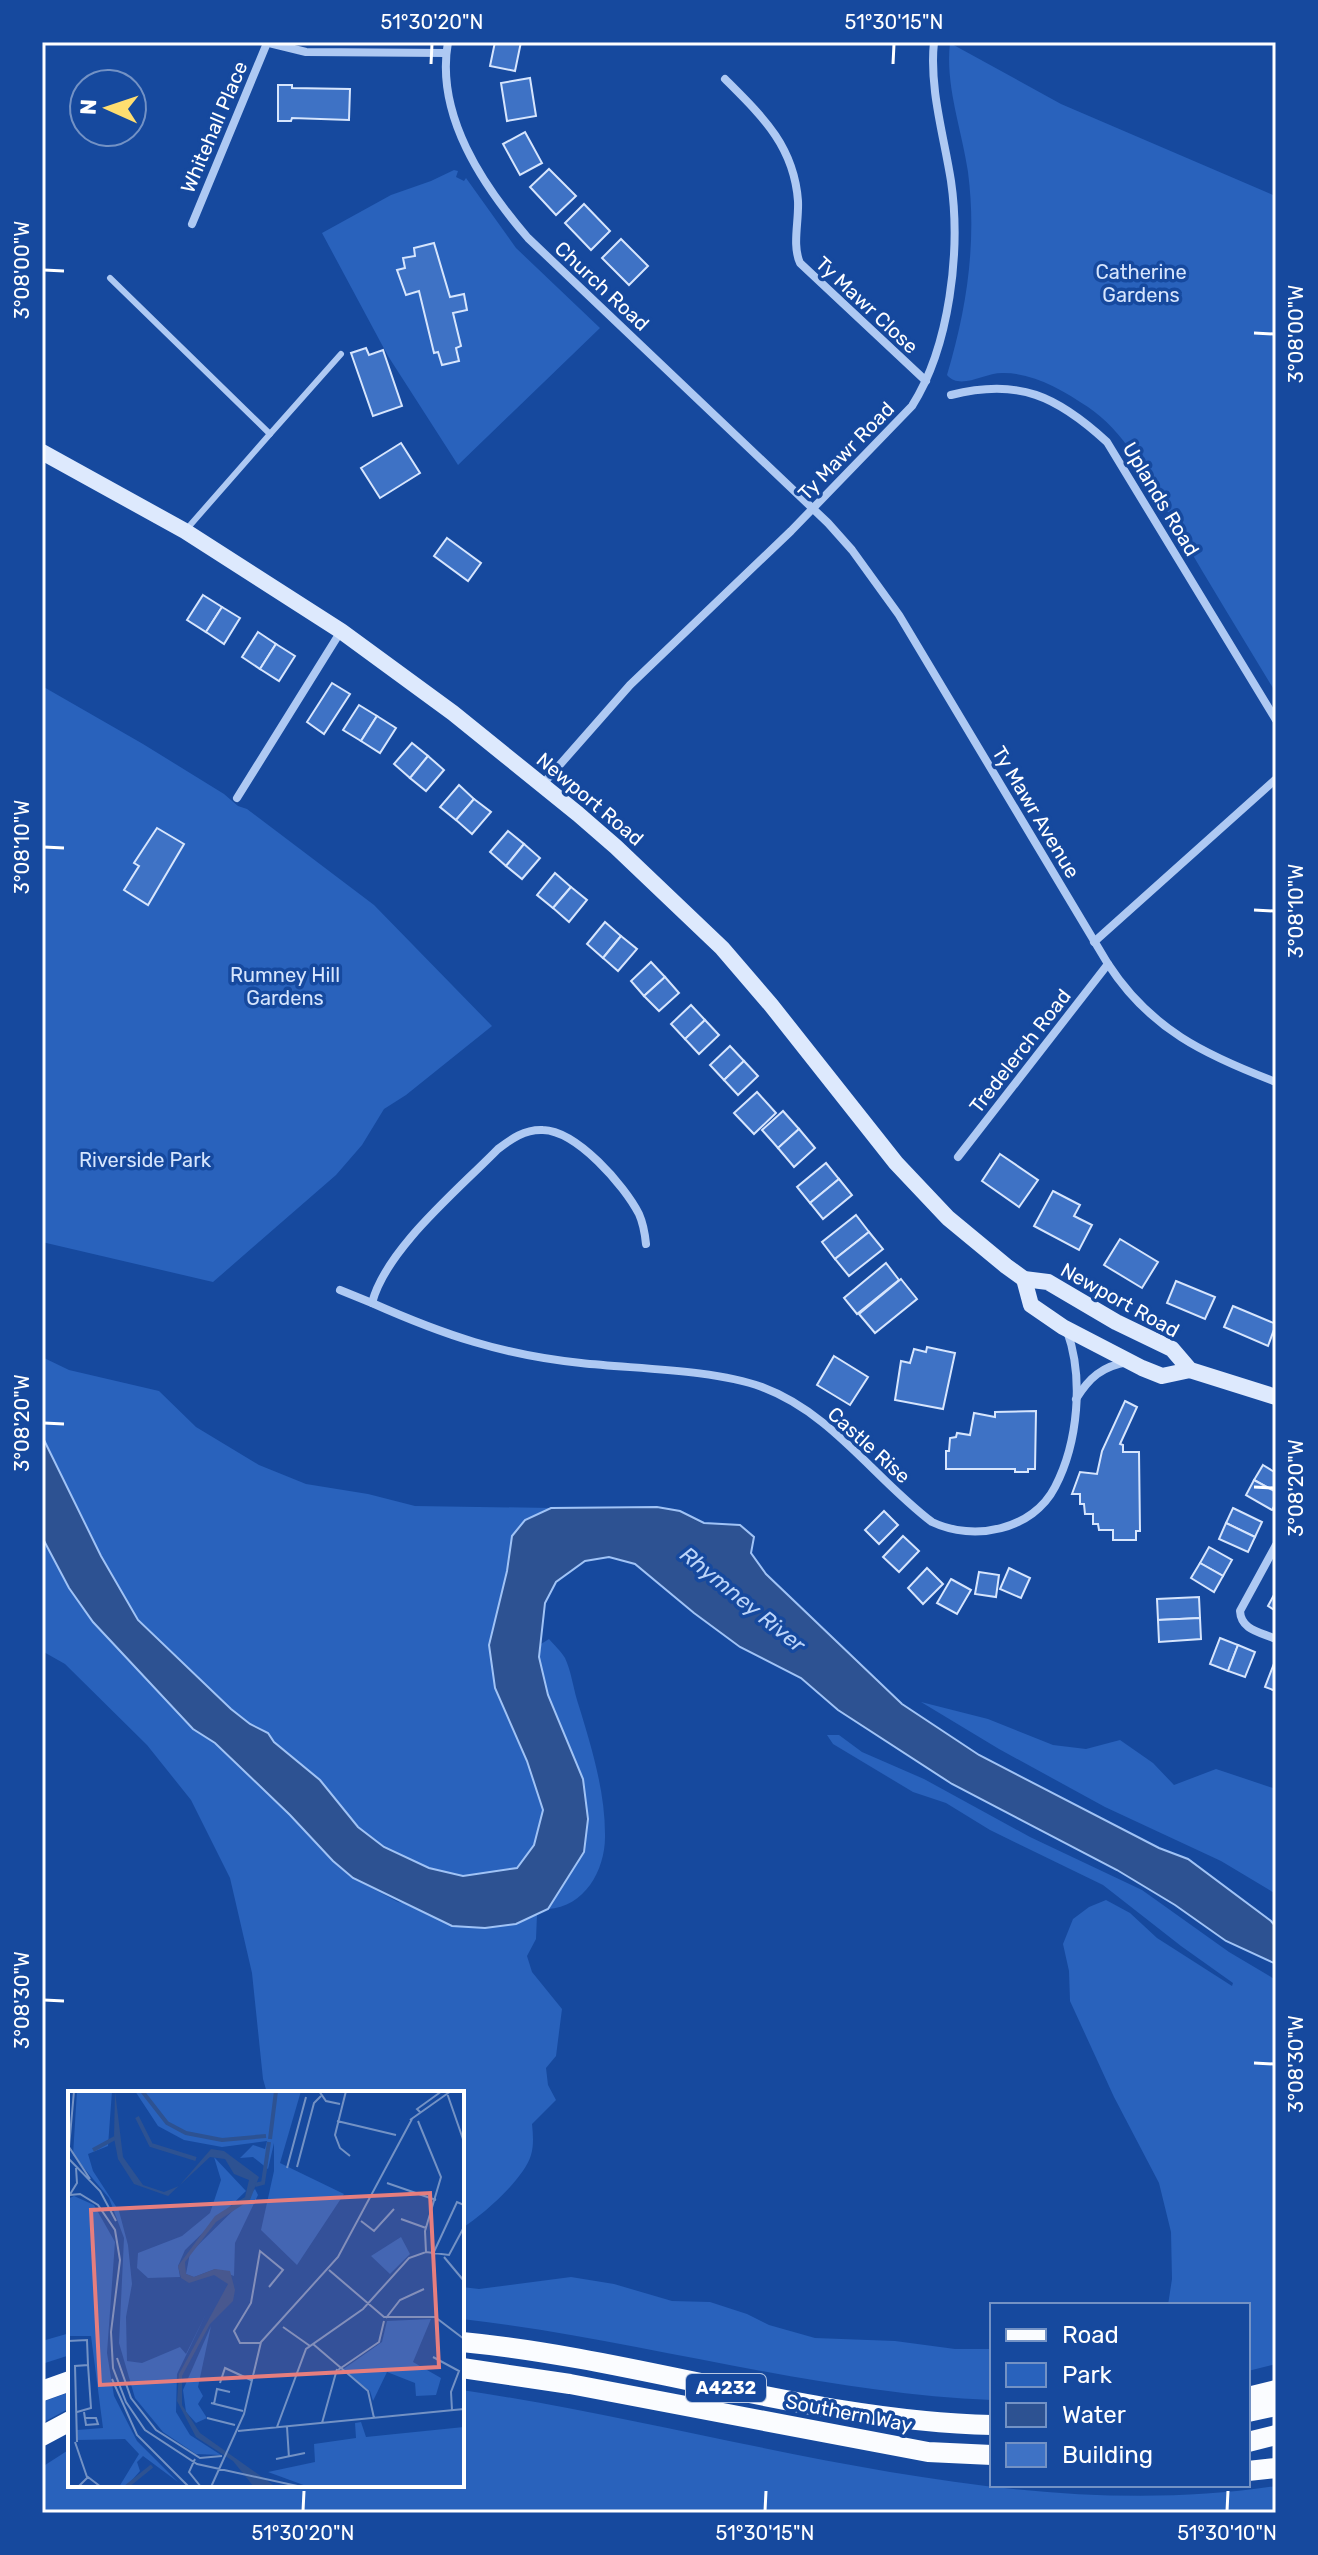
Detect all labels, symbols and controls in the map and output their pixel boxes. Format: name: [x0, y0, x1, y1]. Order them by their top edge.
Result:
text: 51°30'20"N: [381, 10, 483, 34]
text: 51°30'15"N: [845, 10, 943, 34]
street label: Whitehall Place: [175, 57, 253, 197]
north arrow: [68, 68, 148, 148]
text: N: [75, 98, 102, 116]
text: 3°08'00"W: [10, 221, 34, 319]
street label: Church Road: [550, 236, 654, 336]
street label: Ty Mawr Close: [811, 251, 923, 359]
park label: Catherine Gardens: [1095, 260, 1187, 307]
text: 3°08'00"W: [1284, 285, 1308, 383]
street label: Ty Mawr Road: [793, 397, 899, 505]
street label: Uplands Road: [1118, 438, 1204, 560]
street label: Ty Mawr Avenue: [987, 742, 1085, 882]
street label: Newport Road: [532, 747, 648, 851]
text: 3°08'10"W: [10, 800, 34, 894]
text: 3°08'10"W: [1284, 864, 1308, 958]
park label: Rumney Hill Gardens: [230, 963, 340, 1010]
street label: Tredelerch Road: [964, 984, 1076, 1118]
park label: Riverside Park: [79, 1148, 212, 1172]
street label: Newport Road: [1056, 1258, 1184, 1342]
text: 3°08'20"W: [10, 1374, 34, 1472]
street label: Castle Rise: [823, 1402, 915, 1488]
text: 3°08'20"W: [1284, 1439, 1308, 1537]
water label: Rhymney River: [675, 1541, 812, 1659]
text: 3°08'30"W: [10, 1951, 34, 2049]
text: 3°08'30"W: [1284, 2015, 1308, 2113]
inset map: [68, 2091, 464, 2487]
legend: [990, 2303, 1250, 2487]
text: Road: [1062, 2321, 1119, 2349]
text: Park: [1062, 2361, 1113, 2389]
road number: A4232: [686, 2374, 766, 2402]
street label: Southern Way: [783, 2389, 915, 2437]
text: Water: [1062, 2401, 1126, 2429]
text: Building: [1062, 2441, 1153, 2469]
text: 51°30'20"N: [252, 2521, 354, 2545]
text: 51°30'15"N: [716, 2521, 814, 2545]
text: 51°30'10"N: [1177, 2521, 1277, 2545]

